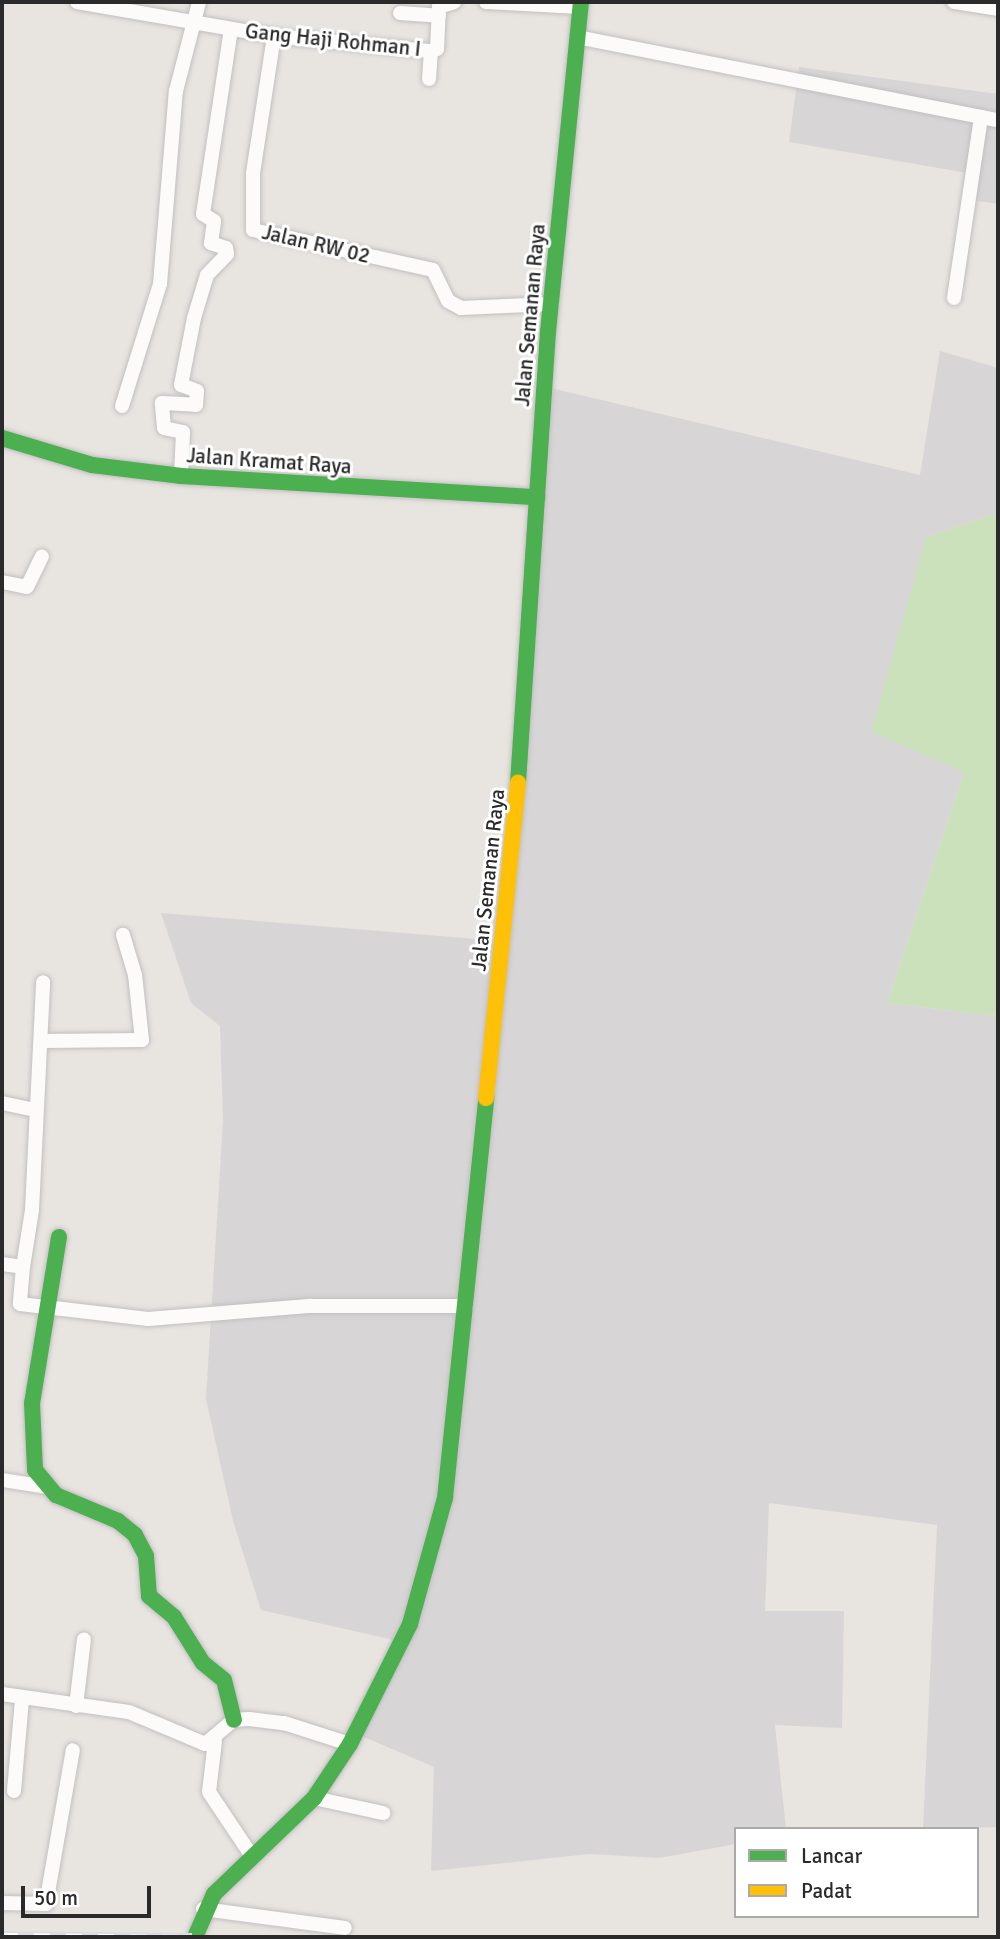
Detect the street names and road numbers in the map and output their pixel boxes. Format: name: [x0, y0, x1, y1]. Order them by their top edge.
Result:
street label: Gang Haji Rohman I: [244, 18, 422, 62]
street label: Jalan RW 02: [260, 219, 372, 269]
street label: Jalan Semanan Raya: [509, 223, 551, 407]
street label: Jalan Kramat Raya: [186, 443, 352, 479]
street label: Jalan Semanan Raya: [466, 788, 510, 972]

